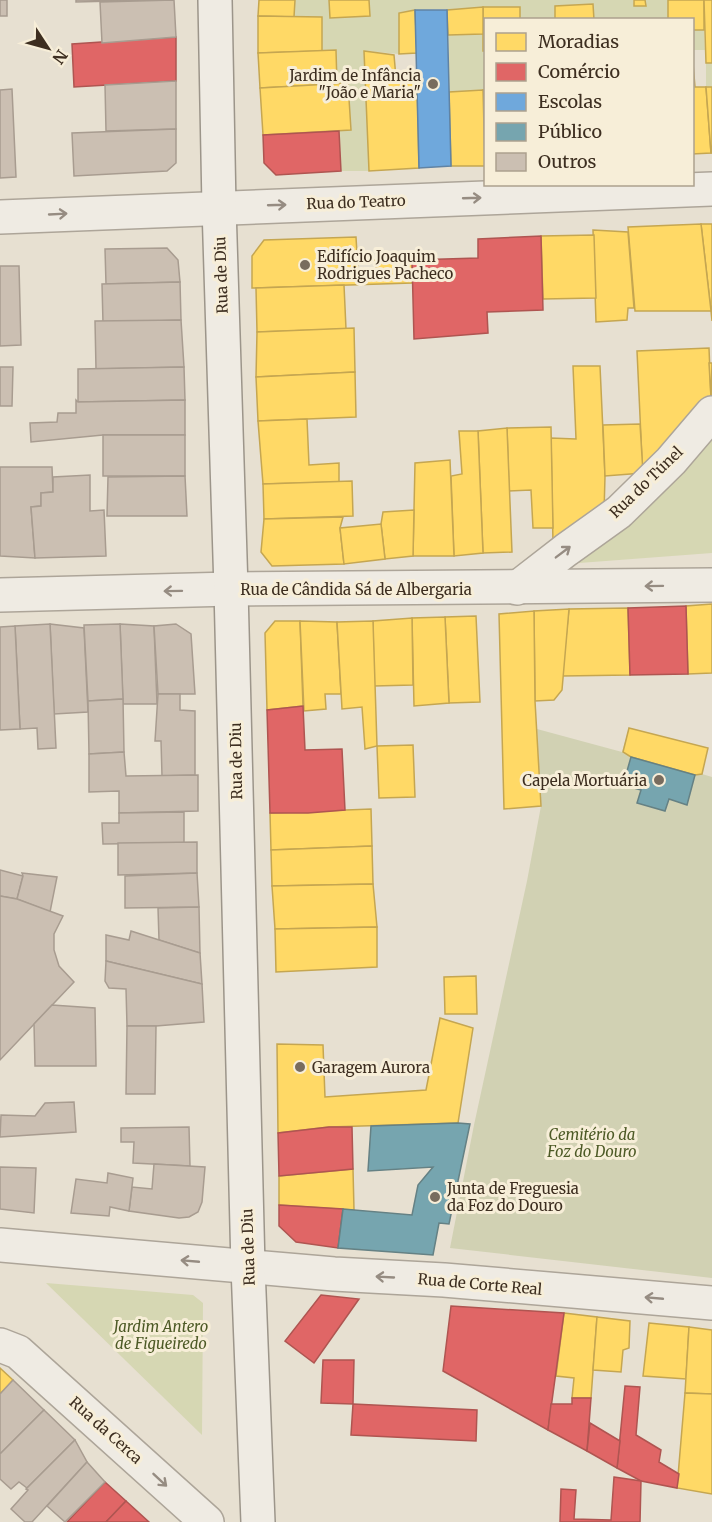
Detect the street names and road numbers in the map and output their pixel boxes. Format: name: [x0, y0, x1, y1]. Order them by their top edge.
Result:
street label: Rua do Teatro: [306, 191, 406, 213]
street label: Rua de Diu: [210, 236, 232, 314]
street label: Rua do Túnel: [605, 442, 687, 522]
street label: Rua de Cândida Sá de Albergaria: [240, 580, 472, 599]
street label: Rua de Diu: [226, 722, 246, 800]
street label: Rua de Diu: [237, 1208, 259, 1286]
street label: Rua de Corte Real: [417, 1269, 543, 1299]
street label: Rua da Cerca: [66, 1392, 146, 1468]

